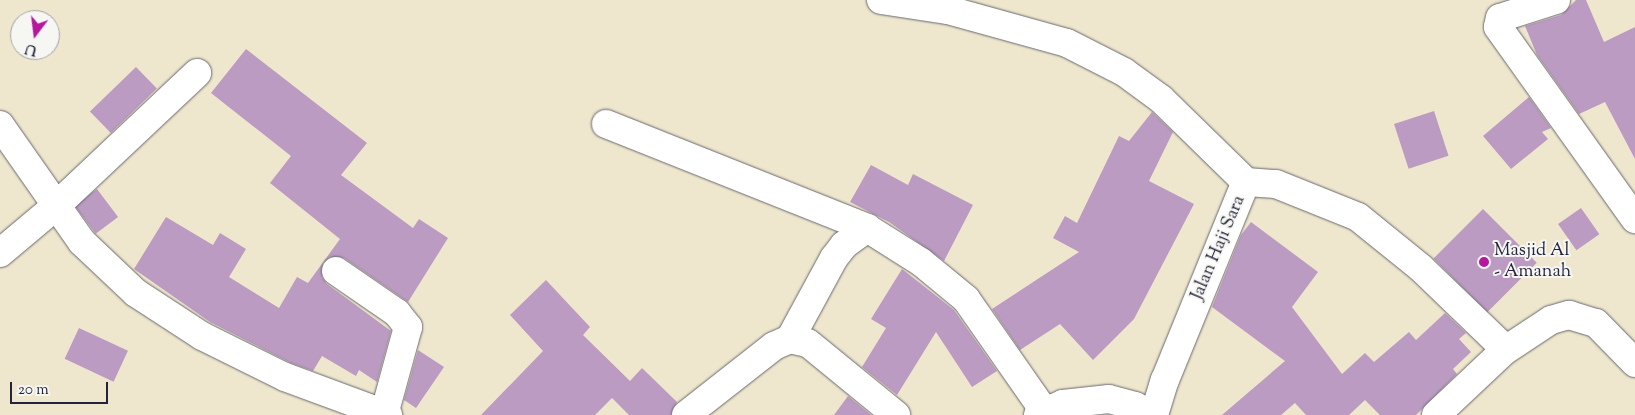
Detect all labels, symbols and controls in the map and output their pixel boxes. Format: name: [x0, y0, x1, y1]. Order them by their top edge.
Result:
north arrow: [10, 10, 60, 60]
text: U: [23, 37, 39, 60]
street label: Jalan Haji Sara: [1187, 192, 1251, 304]
place label: Masjid Al - Amanah: [1494, 241, 1571, 284]
marker: Masjid Al - Amanah: [1478, 256, 1490, 268]
scale bar: [12, 372, 110, 404]
text: 20 m: [18, 380, 49, 401]

